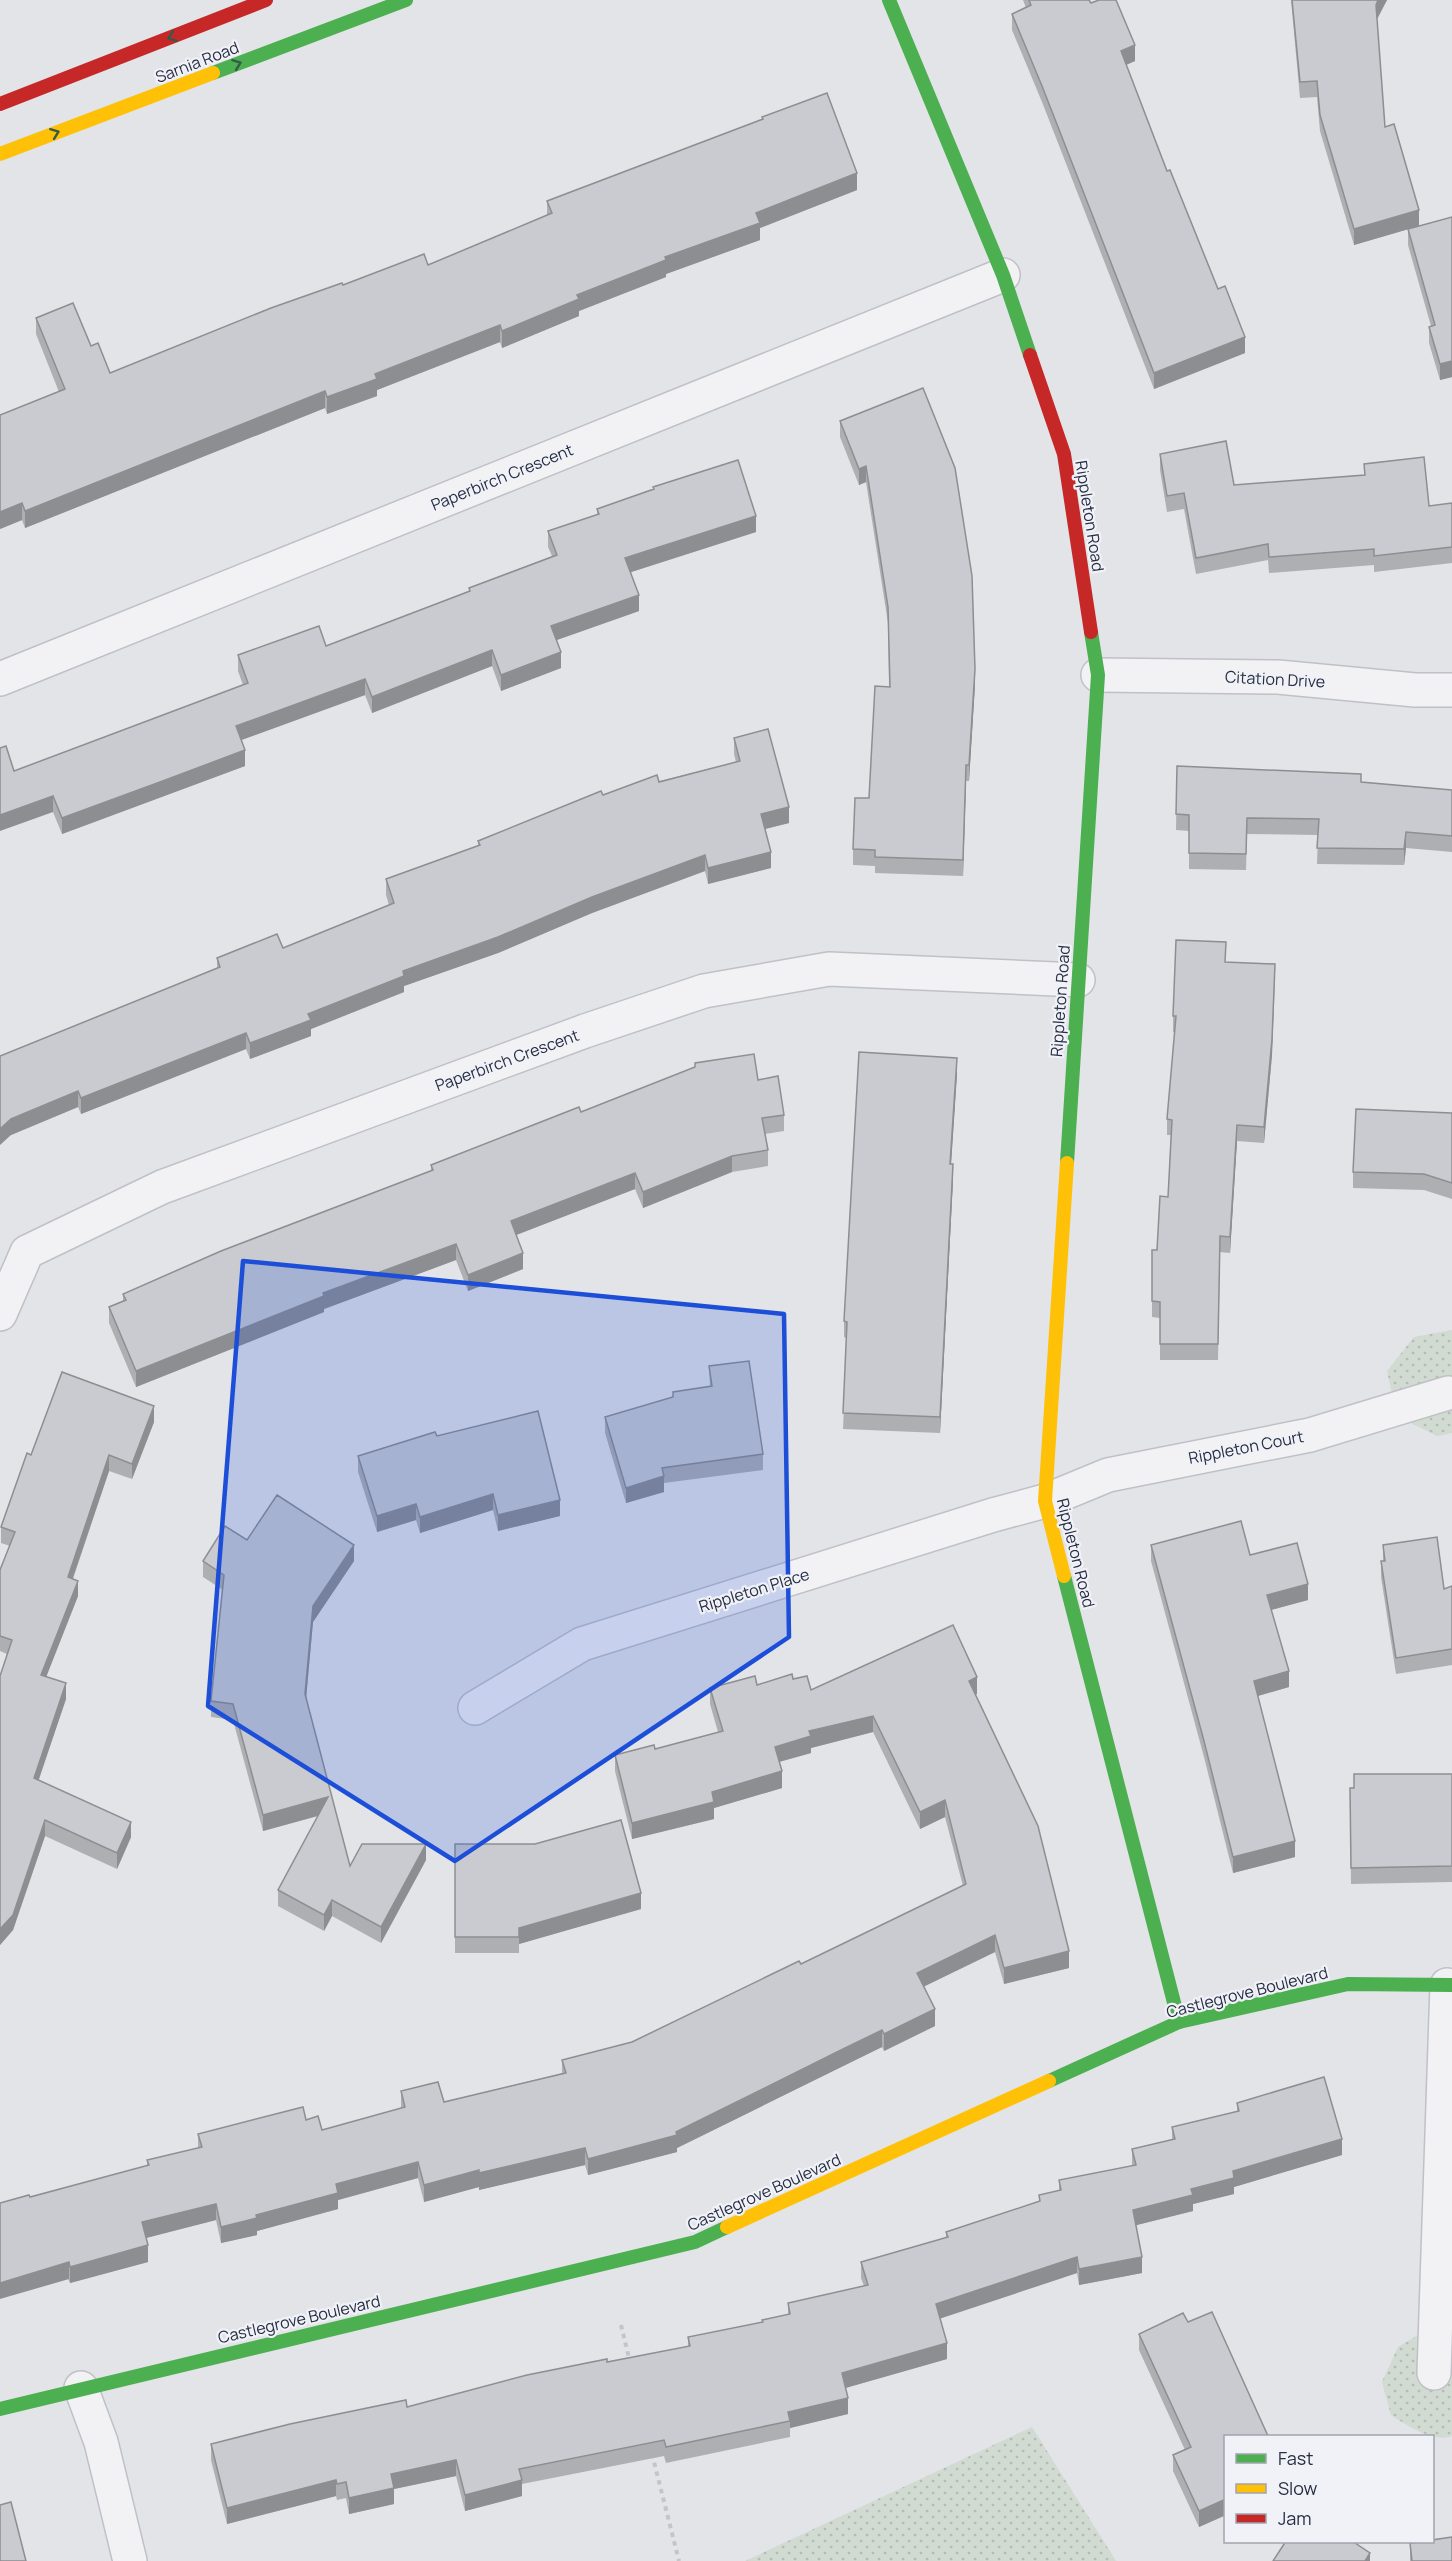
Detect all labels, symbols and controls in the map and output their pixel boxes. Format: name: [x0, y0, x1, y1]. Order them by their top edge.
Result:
one-way arrow: [167, 30, 178, 42]
street label: Sarnia Road: [152, 36, 242, 88]
one-way arrow: [231, 59, 242, 72]
one-way arrow: [49, 128, 60, 141]
street label: Paperbirch Crescent: [428, 438, 576, 516]
street label: Rippleton Road: [1070, 459, 1110, 573]
street label: Citation Drive: [1224, 665, 1326, 693]
street label: Rippleton Road: [1045, 944, 1075, 1058]
street label: Paperbirch Crescent: [432, 1024, 582, 1096]
street label: Rippleton Court: [1187, 1425, 1305, 1469]
street label: Rippleton Road: [1052, 1496, 1100, 1610]
street label: Rippleton Place: [696, 1563, 812, 1617]
street label: Castlegrove Boulevard: [1164, 1961, 1330, 2023]
street label: Castlegrove Boulevard: [684, 2148, 844, 2236]
street label: Castlegrove Boulevard: [216, 2290, 382, 2348]
legend: [1224, 2435, 1434, 2543]
text: Fast: [1278, 2446, 1313, 2470]
text: Slow: [1278, 2476, 1318, 2500]
text: Jam: [1278, 2506, 1312, 2530]

